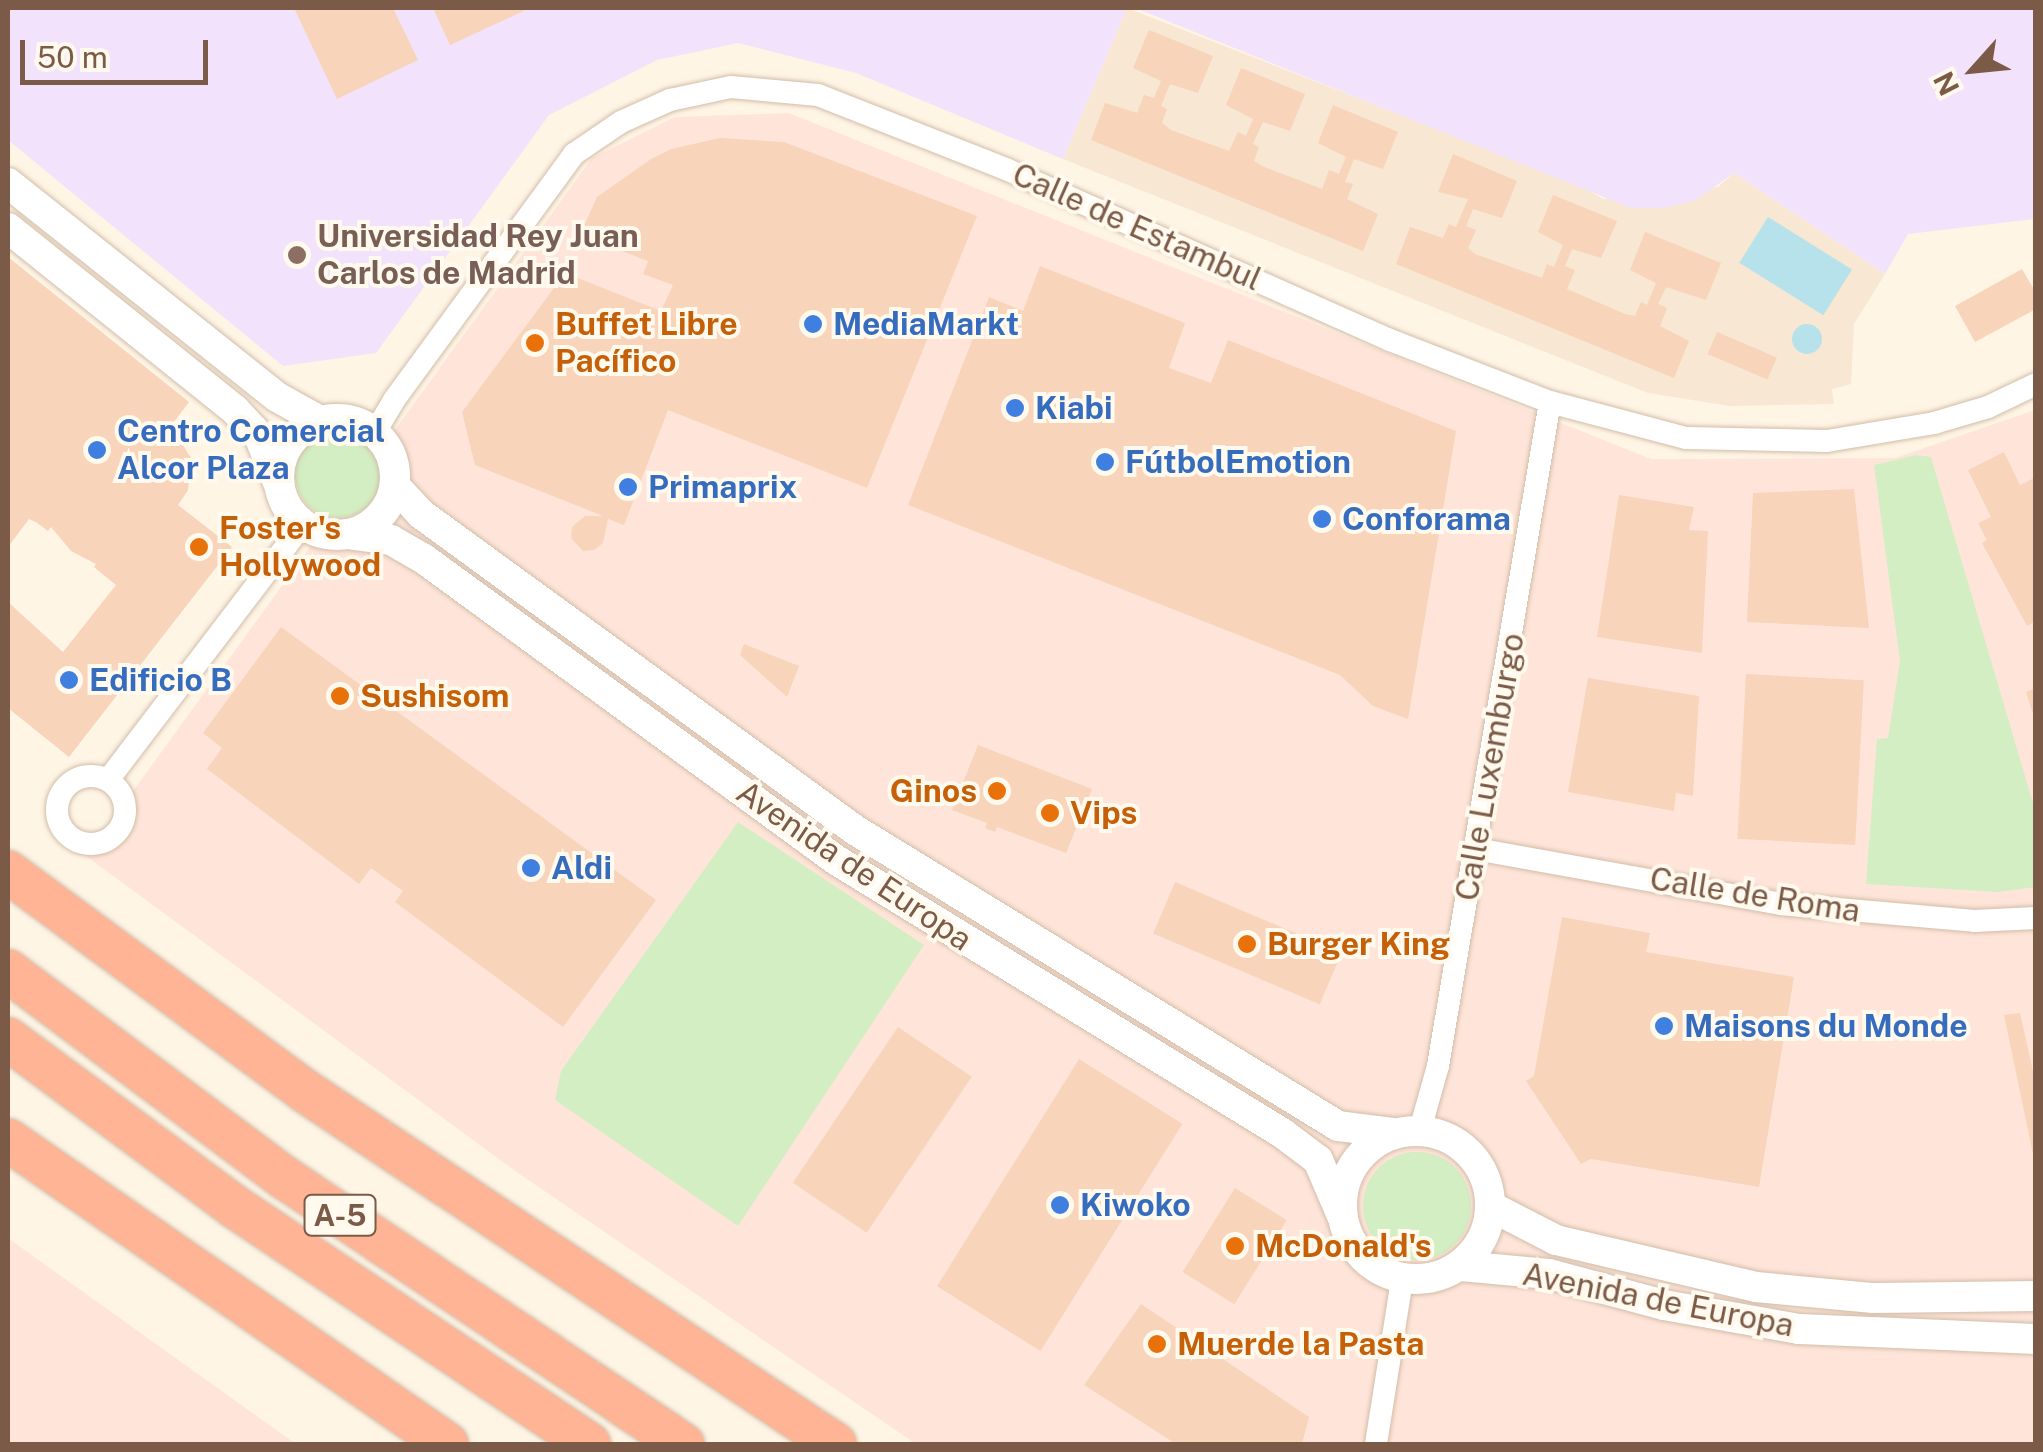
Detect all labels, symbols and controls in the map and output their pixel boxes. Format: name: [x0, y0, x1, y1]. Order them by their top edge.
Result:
scale bar: [25, 20, 212, 82]
north arrow: [1923, 20, 2023, 120]
text: 50 m: [37, 39, 108, 75]
text: N: [1926, 67, 1965, 101]
street label: Calle de Estambul: [1006, 155, 1268, 299]
place label: Universidad Rey Juan Carlos de Madrid: [317, 218, 639, 293]
marker: Universidad Rey Juan Carlos de Madrid: [286, 244, 308, 266]
place label: MediaMarkt: [833, 305, 1019, 343]
place label: Buffet Libre Pacífico: [555, 306, 738, 381]
marker: MediaMarkt: [802, 313, 824, 335]
marker: Buffet Libre Pacífico: [524, 332, 546, 354]
place label: Kiabi: [1035, 389, 1113, 427]
marker: Kiabi: [1004, 397, 1026, 419]
place label: Centro Comercial Alcor Plaza: [117, 413, 385, 488]
marker: Centro Comercial Alcor Plaza: [86, 439, 108, 461]
place label: FútbolEmotion: [1125, 443, 1351, 481]
marker: FútbolEmotion: [1094, 451, 1116, 473]
place label: Primaprix: [648, 468, 797, 506]
marker: Primaprix: [617, 476, 639, 498]
place label: Conforama: [1342, 500, 1511, 538]
marker: Conforama: [1311, 508, 1333, 530]
place label: Foster's Hollywood: [219, 510, 381, 585]
marker: Foster's Hollywood: [188, 536, 210, 558]
street label: Calle Luxemburgo: [1448, 630, 1532, 904]
place label: Edificio B: [89, 661, 232, 699]
marker: Edificio B: [58, 669, 80, 691]
place label: Sushisom: [360, 677, 509, 715]
marker: Sushisom: [329, 685, 351, 707]
place label: Ginos: [890, 772, 977, 810]
street label: Avenida de Europa: [729, 773, 979, 959]
marker: Ginos: [986, 780, 1008, 802]
place label: Vips: [1070, 794, 1137, 832]
marker: Vips: [1039, 802, 1061, 824]
place label: Aldi: [551, 849, 612, 887]
marker: Aldi: [520, 857, 542, 879]
street label: Calle de Roma: [1647, 859, 1863, 931]
place label: Burger King: [1267, 925, 1450, 963]
marker: Burger King: [1236, 933, 1258, 955]
place label: Maisons du Monde: [1684, 1007, 1968, 1045]
marker: Maisons du Monde: [1653, 1015, 1675, 1037]
place label: Kiwoko: [1080, 1186, 1191, 1224]
road number: A-5: [302, 1190, 378, 1240]
marker: Kiwoko: [1049, 1194, 1071, 1216]
place label: McDonald's: [1255, 1227, 1431, 1265]
marker: McDonald's: [1224, 1235, 1246, 1257]
street label: Avenida de Europa: [1519, 1255, 1797, 1345]
place label: Muerde la Pasta: [1177, 1325, 1424, 1363]
marker: Muerde la Pasta: [1146, 1333, 1168, 1355]

